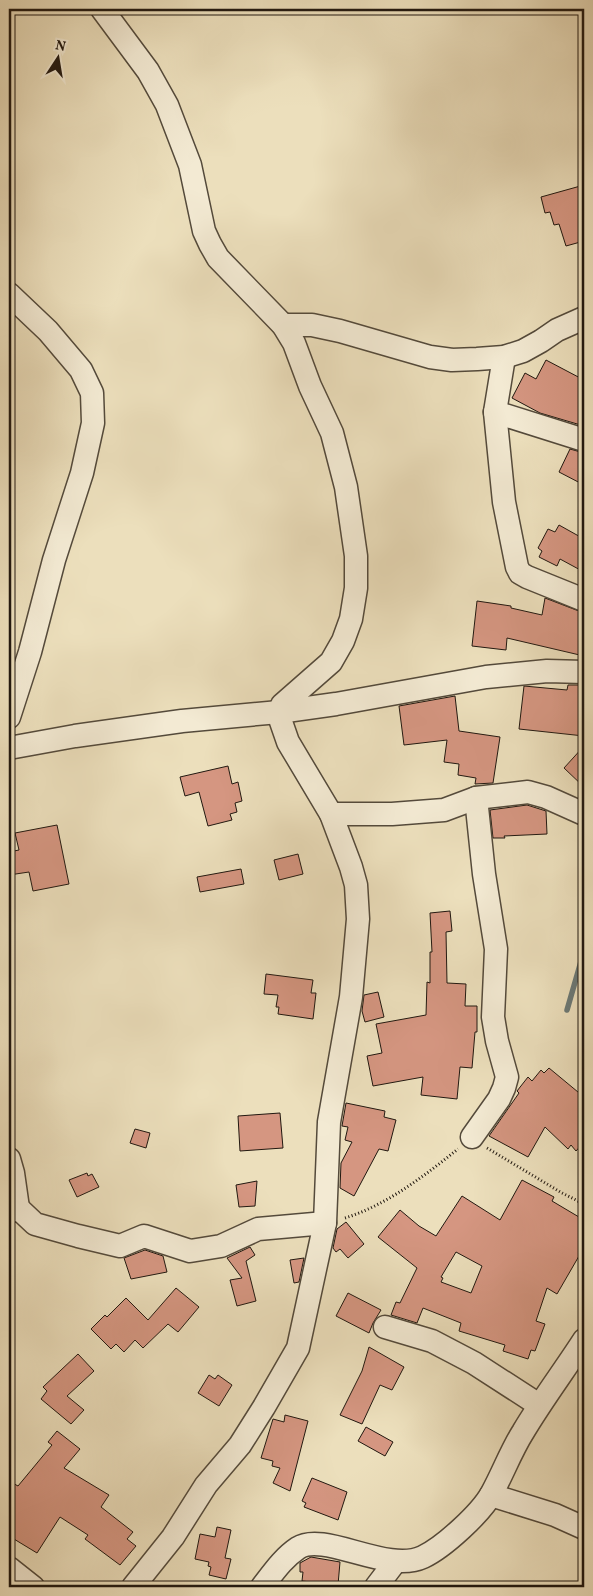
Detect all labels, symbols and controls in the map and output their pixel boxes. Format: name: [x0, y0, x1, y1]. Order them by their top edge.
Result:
north arrow: [32, 32, 82, 82]
text: N: [53, 36, 67, 57]

